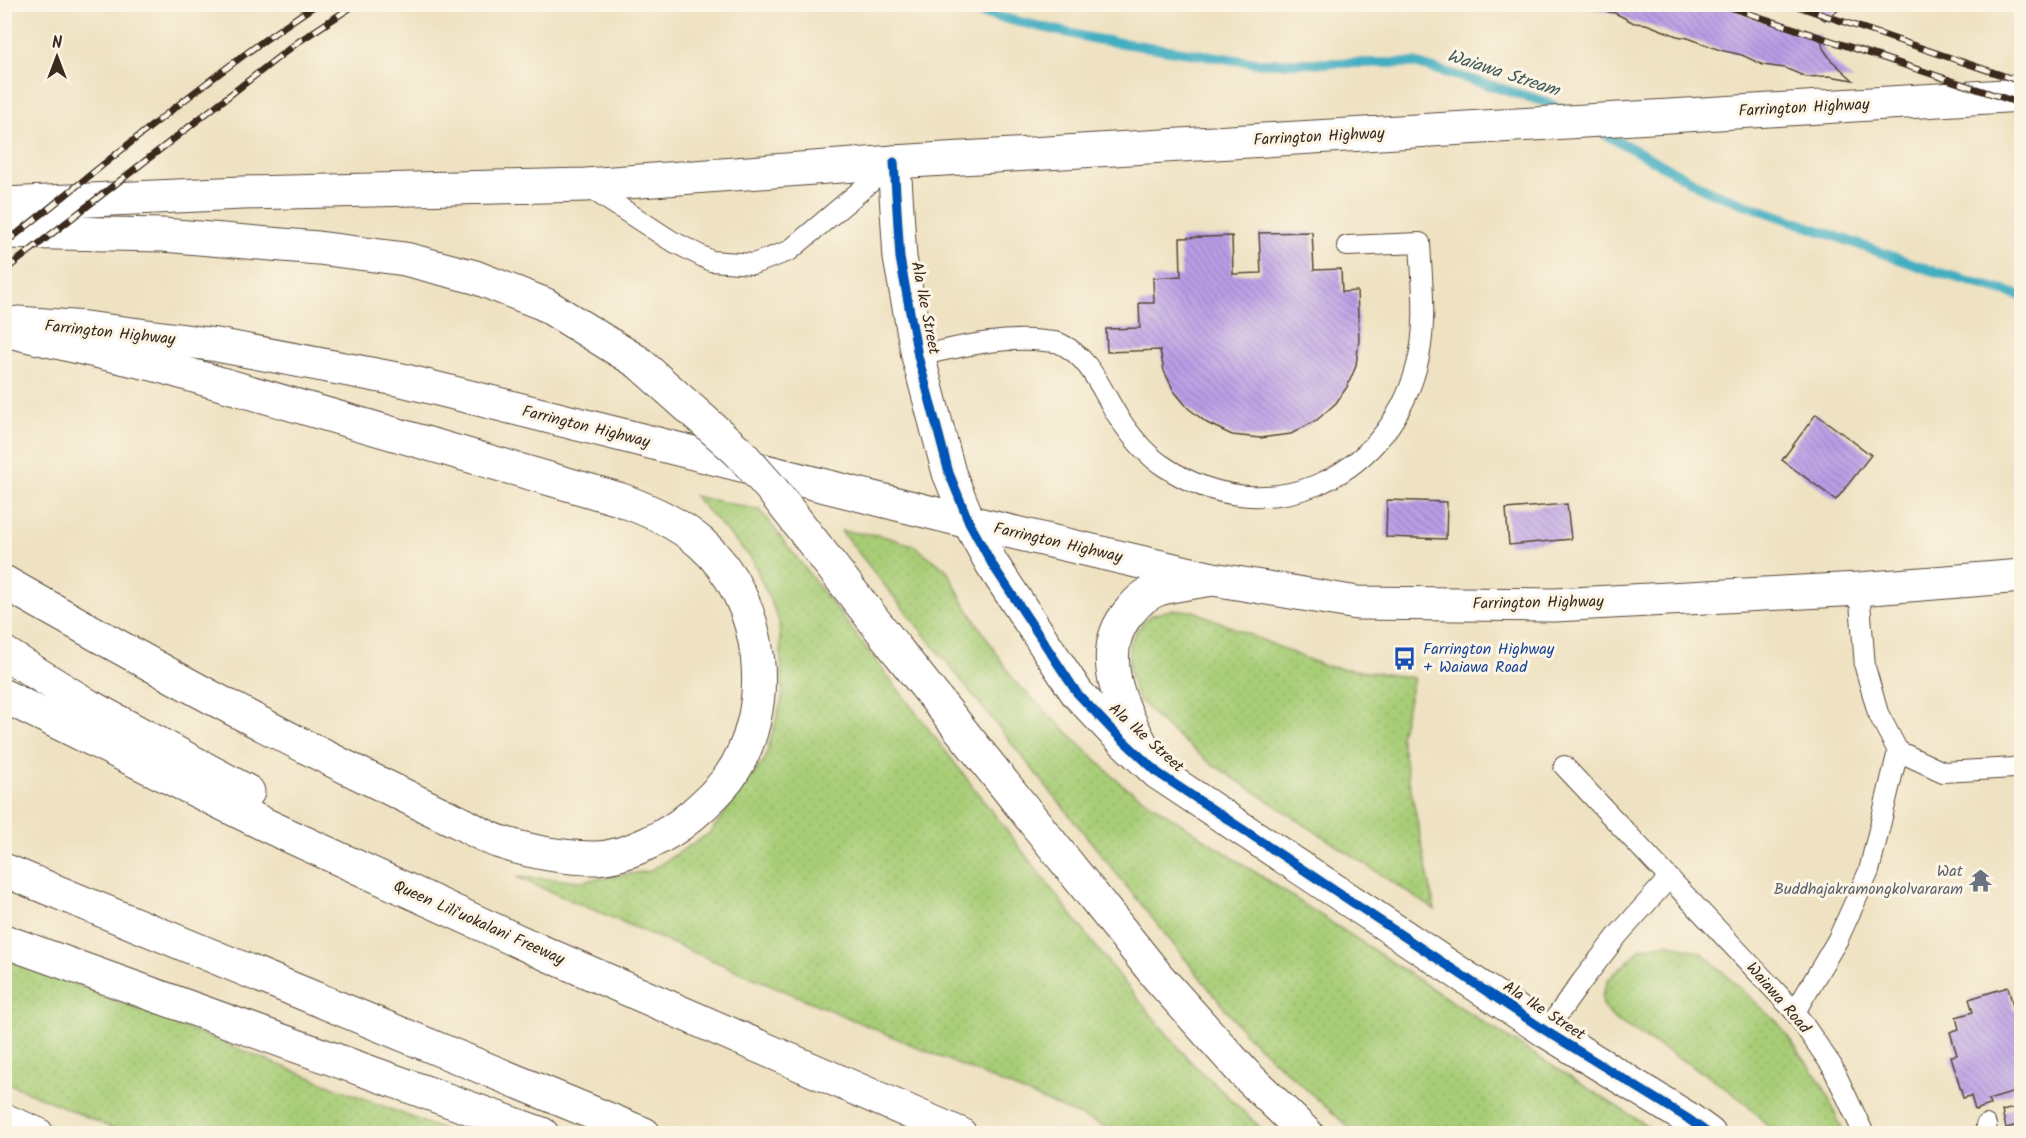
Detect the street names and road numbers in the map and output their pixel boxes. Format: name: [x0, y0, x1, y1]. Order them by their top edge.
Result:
street label: Farrington Highway: [1738, 92, 1871, 124]
street label: Farrington Highway: [1253, 121, 1386, 153]
street label: Ala Ike Street: [904, 259, 946, 357]
street label: Farrington Highway: [43, 314, 177, 352]
street label: Farrington Highway: [519, 399, 653, 455]
street label: Farrington Highway: [991, 516, 1125, 570]
street label: Farrington Highway: [1472, 589, 1604, 617]
street label: Ala Ike Street: [1103, 697, 1190, 779]
street label: Queen Liliʻuokalani Freeway: [389, 874, 569, 972]
street label: Waiawa Road: [1740, 957, 1817, 1040]
street label: Ala Ike Street: [1498, 975, 1591, 1048]

